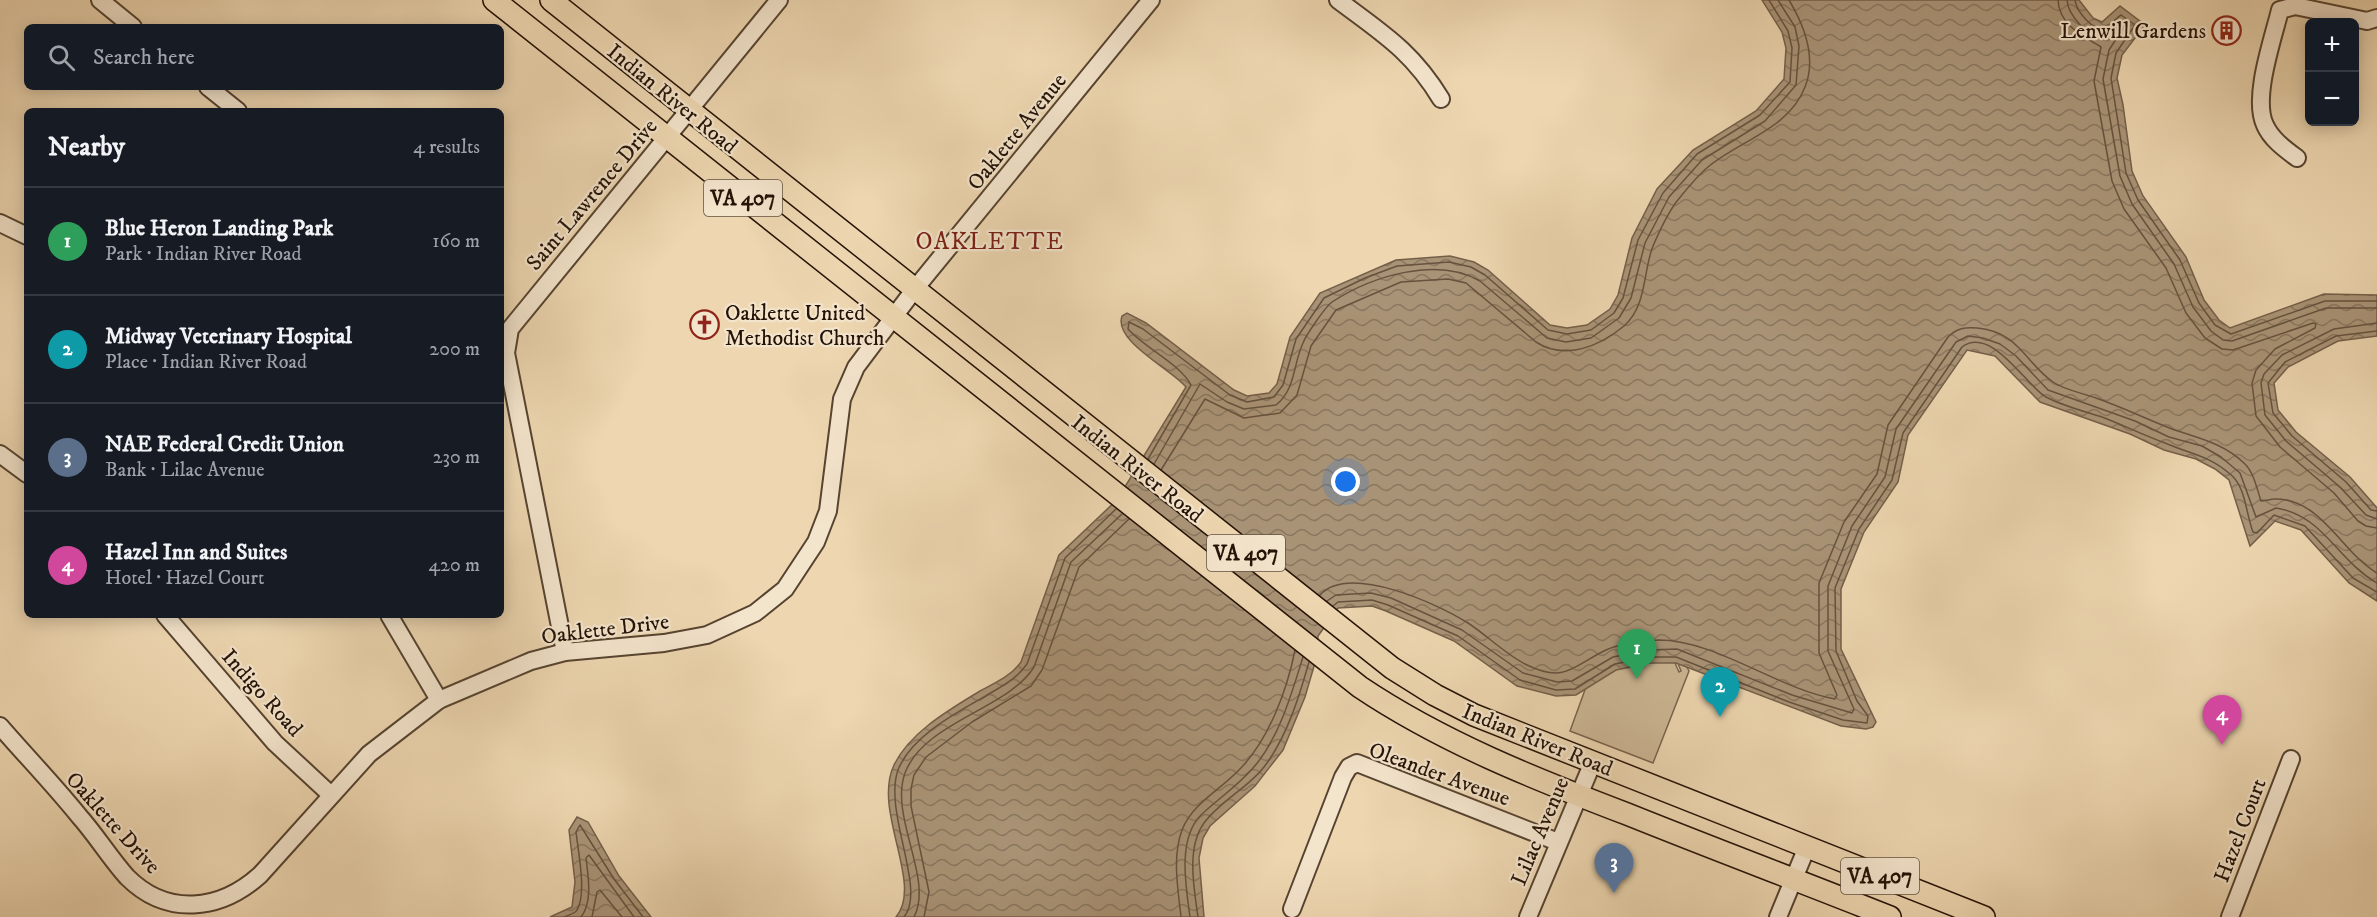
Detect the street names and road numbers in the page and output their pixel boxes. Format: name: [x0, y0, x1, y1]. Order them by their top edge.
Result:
street label: Indian River Road: [601, 38, 743, 160]
street label: Oaklette Avenue: [962, 68, 1073, 196]
street label: Saint Lawrence Drive: [521, 114, 664, 276]
road number: VA 407: [704, 180, 782, 216]
street label: Indian River Road: [1066, 409, 1209, 529]
road number: VA 407: [1207, 535, 1285, 571]
street label: Oaklette Drive: [540, 608, 671, 651]
street label: Indigo Road: [215, 644, 308, 742]
street label: Indian River Road: [1458, 698, 1617, 783]
street label: Oleander Avenue: [1365, 736, 1514, 812]
street label: Oaklette Drive: [60, 766, 166, 880]
street label: Lilac Avenue: [1505, 773, 1575, 890]
street label: Hazel Court: [2208, 775, 2273, 886]
road number: VA 407: [1841, 858, 1919, 894]

